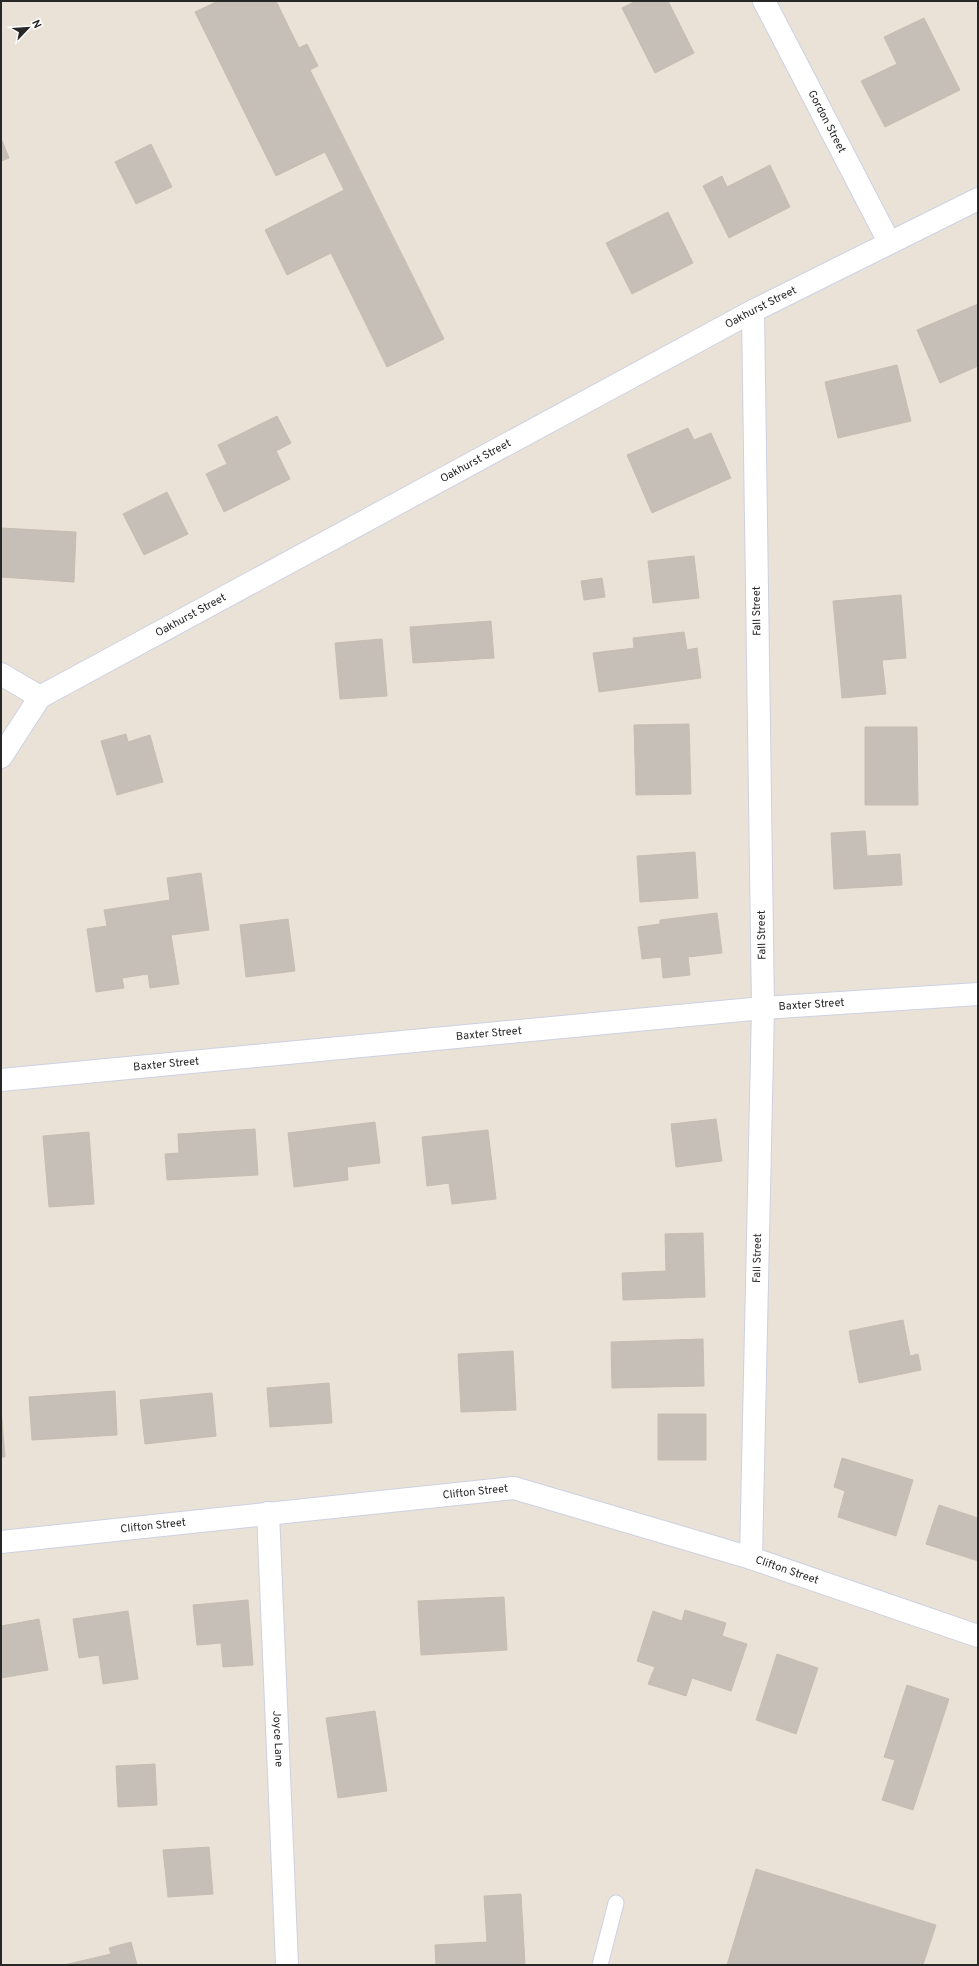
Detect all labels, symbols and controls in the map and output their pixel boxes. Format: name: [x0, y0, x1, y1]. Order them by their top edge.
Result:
north arrow: [8, 8, 48, 48]
text: N: [28, 18, 44, 31]
street label: Gordon Street: [804, 88, 849, 156]
street label: Oakhurst Street: [723, 283, 799, 332]
street label: Oakhurst Street: [438, 436, 513, 486]
street label: Fall Street: [750, 586, 764, 636]
street label: Oakhurst Street: [153, 591, 229, 640]
street label: Fall Street: [755, 910, 769, 960]
street label: Baxter Street: [778, 996, 845, 1014]
street label: Baxter Street: [455, 1024, 522, 1044]
street label: Baxter Street: [133, 1054, 200, 1074]
street label: Fall Street: [750, 1233, 765, 1283]
street label: Clifton Street: [442, 1482, 509, 1502]
street label: Clifton Street: [120, 1516, 187, 1536]
street label: Clifton Street: [754, 1553, 820, 1588]
street label: Joyce Lane: [269, 1710, 286, 1767]

